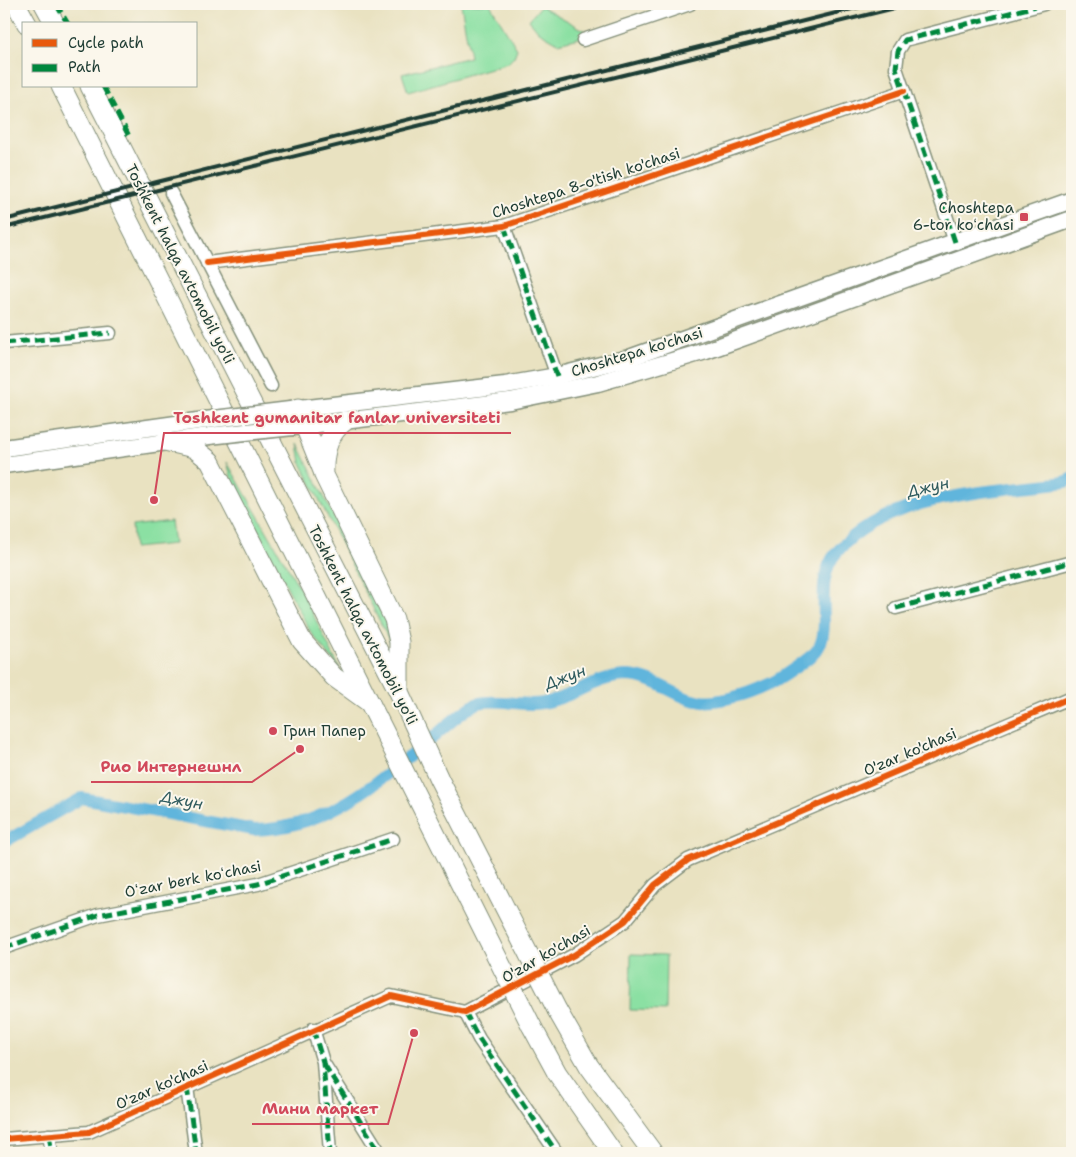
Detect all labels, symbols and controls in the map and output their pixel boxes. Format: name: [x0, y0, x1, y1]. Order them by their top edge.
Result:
legend: [22, 22, 198, 88]
text: Cycle path: [68, 33, 144, 53]
text: Path: [68, 57, 101, 77]
street label: Choshtepa 8-o'tish ko'chasi: [489, 143, 683, 223]
street label: Toshkent halqa avtomobil yo'li: [121, 161, 239, 367]
place label: Choshtepa 6-tor koʻchasi: [913, 198, 1015, 235]
marker: Choshtepa 6-tor koʻchasi: [1018, 211, 1030, 223]
street label: Choshtepa ko'chasi: [569, 322, 705, 382]
callout: Toshkent gumanitar fanlar universiteti: [164, 402, 511, 433]
text: Toshkent gumanitar fanlar universiteti: [173, 407, 501, 428]
water label: Джун: [904, 472, 951, 502]
street label: Toshkent halqa avtomobil yo'li: [304, 522, 422, 728]
water label: Джун: [540, 660, 589, 695]
place label: Грин Папер: [283, 721, 366, 741]
street label: O'zar ko'chasi: [860, 723, 960, 781]
marker: Грин Папер: [267, 725, 279, 737]
callout: Рио Интернешнл: [91, 751, 252, 782]
text: Рио Интернешнл: [100, 756, 242, 777]
water label: Джун: [158, 785, 205, 814]
street label: Oʻzar berk koʻchasi: [123, 856, 263, 902]
street label: O'zar ko'chasi: [498, 920, 594, 988]
street label: O'zar ko'chasi: [112, 1056, 212, 1114]
callout: Мини маркет: [252, 1093, 388, 1124]
text: Мини маркет: [262, 1098, 379, 1119]

